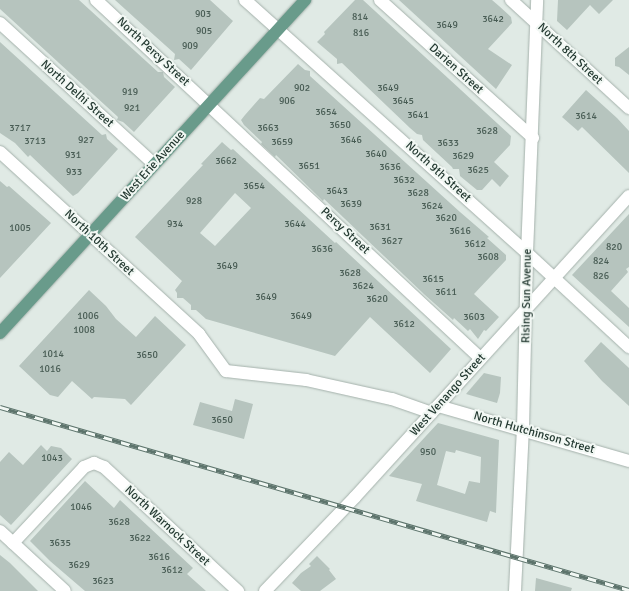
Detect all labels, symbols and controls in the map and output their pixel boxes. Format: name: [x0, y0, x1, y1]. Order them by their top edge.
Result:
house number: 903: [195, 9, 211, 21]
house number: 814: [352, 12, 368, 24]
house number: 3642: [482, 14, 504, 26]
street label: North Percy Street: [114, 15, 192, 89]
house number: 3649: [436, 20, 458, 32]
street label: North 8th Street: [535, 20, 605, 88]
house number: 905: [196, 26, 212, 38]
house number: 816: [353, 28, 369, 40]
house number: 909: [182, 41, 198, 53]
street label: Darien Street: [426, 41, 486, 97]
street label: North Delhi Street: [37, 57, 117, 131]
house number: 902: [294, 83, 310, 95]
house number: 3649: [377, 83, 399, 95]
house number: 919: [122, 87, 138, 99]
house number: 906: [279, 96, 295, 108]
house number: 3645: [392, 96, 414, 108]
house number: 921: [124, 103, 140, 115]
house number: 3654: [315, 107, 337, 119]
house number: 3641: [407, 110, 429, 122]
house number: 3614: [575, 111, 597, 123]
house number: 3650: [329, 120, 351, 132]
house number: 3717: [9, 123, 31, 135]
house number: 3663: [257, 123, 279, 135]
house number: 3628: [476, 126, 498, 138]
street label: West Erie Avenue: [118, 128, 188, 204]
house number: 927: [78, 135, 94, 147]
house number: 3646: [340, 135, 362, 147]
house number: 3713: [24, 136, 46, 148]
house number: 3659: [271, 137, 293, 149]
house number: 3633: [437, 138, 459, 150]
street label: North 9th Street: [402, 139, 474, 205]
house number: 3640: [365, 149, 387, 161]
house number: 931: [65, 150, 81, 162]
house number: 3629: [452, 151, 474, 163]
house number: 3662: [215, 156, 237, 168]
house number: 3651: [298, 161, 320, 173]
house number: 3636: [379, 162, 401, 174]
house number: 3625: [467, 165, 489, 177]
house number: 933: [66, 167, 82, 179]
house number: 3632: [393, 175, 415, 187]
house number: 3654: [243, 181, 265, 193]
house number: 3643: [326, 186, 348, 198]
house number: 3628: [407, 188, 429, 200]
house number: 928: [186, 196, 202, 208]
house number: 3639: [340, 199, 362, 211]
house number: 3624: [421, 201, 443, 213]
street label: Percy Street: [317, 205, 373, 257]
street label: North 10th Street: [61, 207, 137, 279]
house number: 3620: [435, 213, 457, 225]
house number: 934: [167, 219, 183, 231]
house number: 3644: [284, 219, 306, 231]
house number: 3631: [369, 222, 391, 234]
house number: 1005: [9, 223, 31, 235]
house number: 3616: [449, 226, 471, 238]
house number: 3627: [381, 236, 403, 248]
house number: 3612: [464, 239, 486, 251]
house number: 820: [606, 242, 622, 254]
house number: 3636: [311, 244, 333, 256]
street label: Rising Sun Avenue: [519, 249, 535, 343]
house number: 3608: [477, 252, 499, 264]
house number: 824: [593, 256, 609, 268]
house number: 3649: [216, 261, 238, 273]
house number: 3628: [339, 268, 361, 280]
house number: 826: [593, 271, 609, 283]
house number: 3615: [422, 274, 444, 286]
house number: 3624: [352, 281, 374, 293]
house number: 3611: [435, 287, 457, 299]
house number: 3649: [255, 292, 277, 304]
house number: 3620: [366, 294, 388, 306]
house number: 1006: [77, 311, 99, 323]
house number: 3649: [290, 311, 312, 323]
house number: 3603: [463, 312, 485, 324]
house number: 3612: [393, 319, 415, 331]
house number: 1008: [73, 325, 95, 337]
house number: 1014: [42, 349, 64, 361]
house number: 3650: [136, 350, 158, 362]
street label: West Venango Street: [407, 351, 489, 439]
house number: 1016: [39, 364, 61, 376]
street label: North Hutchinson Street: [472, 409, 596, 457]
house number: 3650: [211, 415, 233, 427]
house number: 950: [420, 447, 436, 459]
house number: 1043: [41, 453, 63, 465]
street label: North Warnock Street: [121, 483, 213, 569]
house number: 1046: [70, 502, 92, 514]
house number: 3628: [108, 517, 130, 529]
house number: 3622: [129, 533, 151, 545]
house number: 3635: [49, 538, 71, 550]
house number: 3616: [148, 552, 170, 564]
house number: 3629: [68, 560, 90, 572]
house number: 3612: [161, 565, 183, 577]
house number: 3623: [92, 576, 114, 588]

